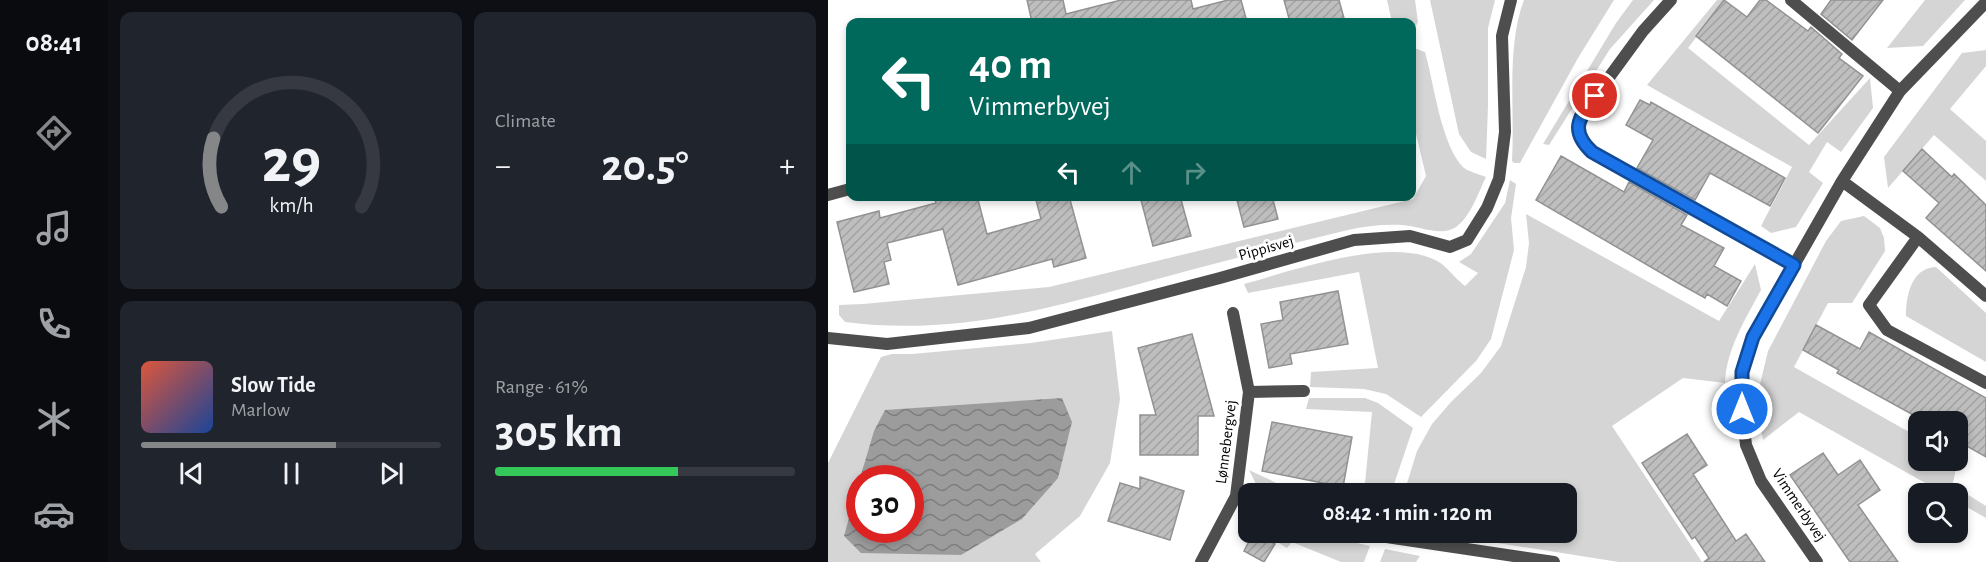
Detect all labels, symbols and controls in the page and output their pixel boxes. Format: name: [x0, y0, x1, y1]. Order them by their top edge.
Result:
text: 08:41: [26, 29, 82, 56]
icon: left: [870, 42, 948, 120]
text: 40 m: [969, 44, 1052, 86]
pin: [1569, 70, 1620, 121]
icon: arrive: [1578, 79, 1611, 112]
text: Vimmerbyvej: [969, 93, 1111, 120]
text: Climate: [495, 111, 556, 131]
icon: directions: [33, 112, 75, 154]
text: 29: [261, 131, 321, 193]
text: 20.5°: [601, 144, 689, 189]
text: −: [495, 150, 511, 183]
text: +: [779, 150, 795, 183]
icon: left: [1052, 156, 1085, 189]
icon: ahead: [1115, 156, 1148, 189]
icon: right: [1178, 156, 1211, 189]
text: km/h: [269, 196, 313, 217]
icon: music: [33, 207, 75, 249]
street label: Pippisvej: [1237, 233, 1296, 264]
icon: phone: [33, 303, 75, 345]
text: Slow Tide: [231, 374, 316, 396]
text: Range · 61%: [495, 377, 588, 397]
position arrow: [1710, 377, 1774, 441]
icon: climate: [33, 398, 75, 440]
street label: Lønnebergvej: [1213, 399, 1240, 485]
text: Marlow: [231, 400, 290, 420]
text: 305 km: [495, 410, 623, 455]
map controls: [1908, 411, 1968, 543]
button: sound: [1908, 411, 1968, 471]
icon: previous: [175, 457, 208, 490]
icon: pause: [275, 457, 308, 490]
icon: next: [375, 457, 408, 490]
speed limit sign: 30: [846, 465, 924, 543]
street label: Vimmerbyvej: [1768, 466, 1829, 545]
button: search: [1908, 483, 1968, 543]
icon: car: [33, 493, 75, 535]
text: 08:42 · 1 min · 120 m: [1323, 502, 1492, 524]

